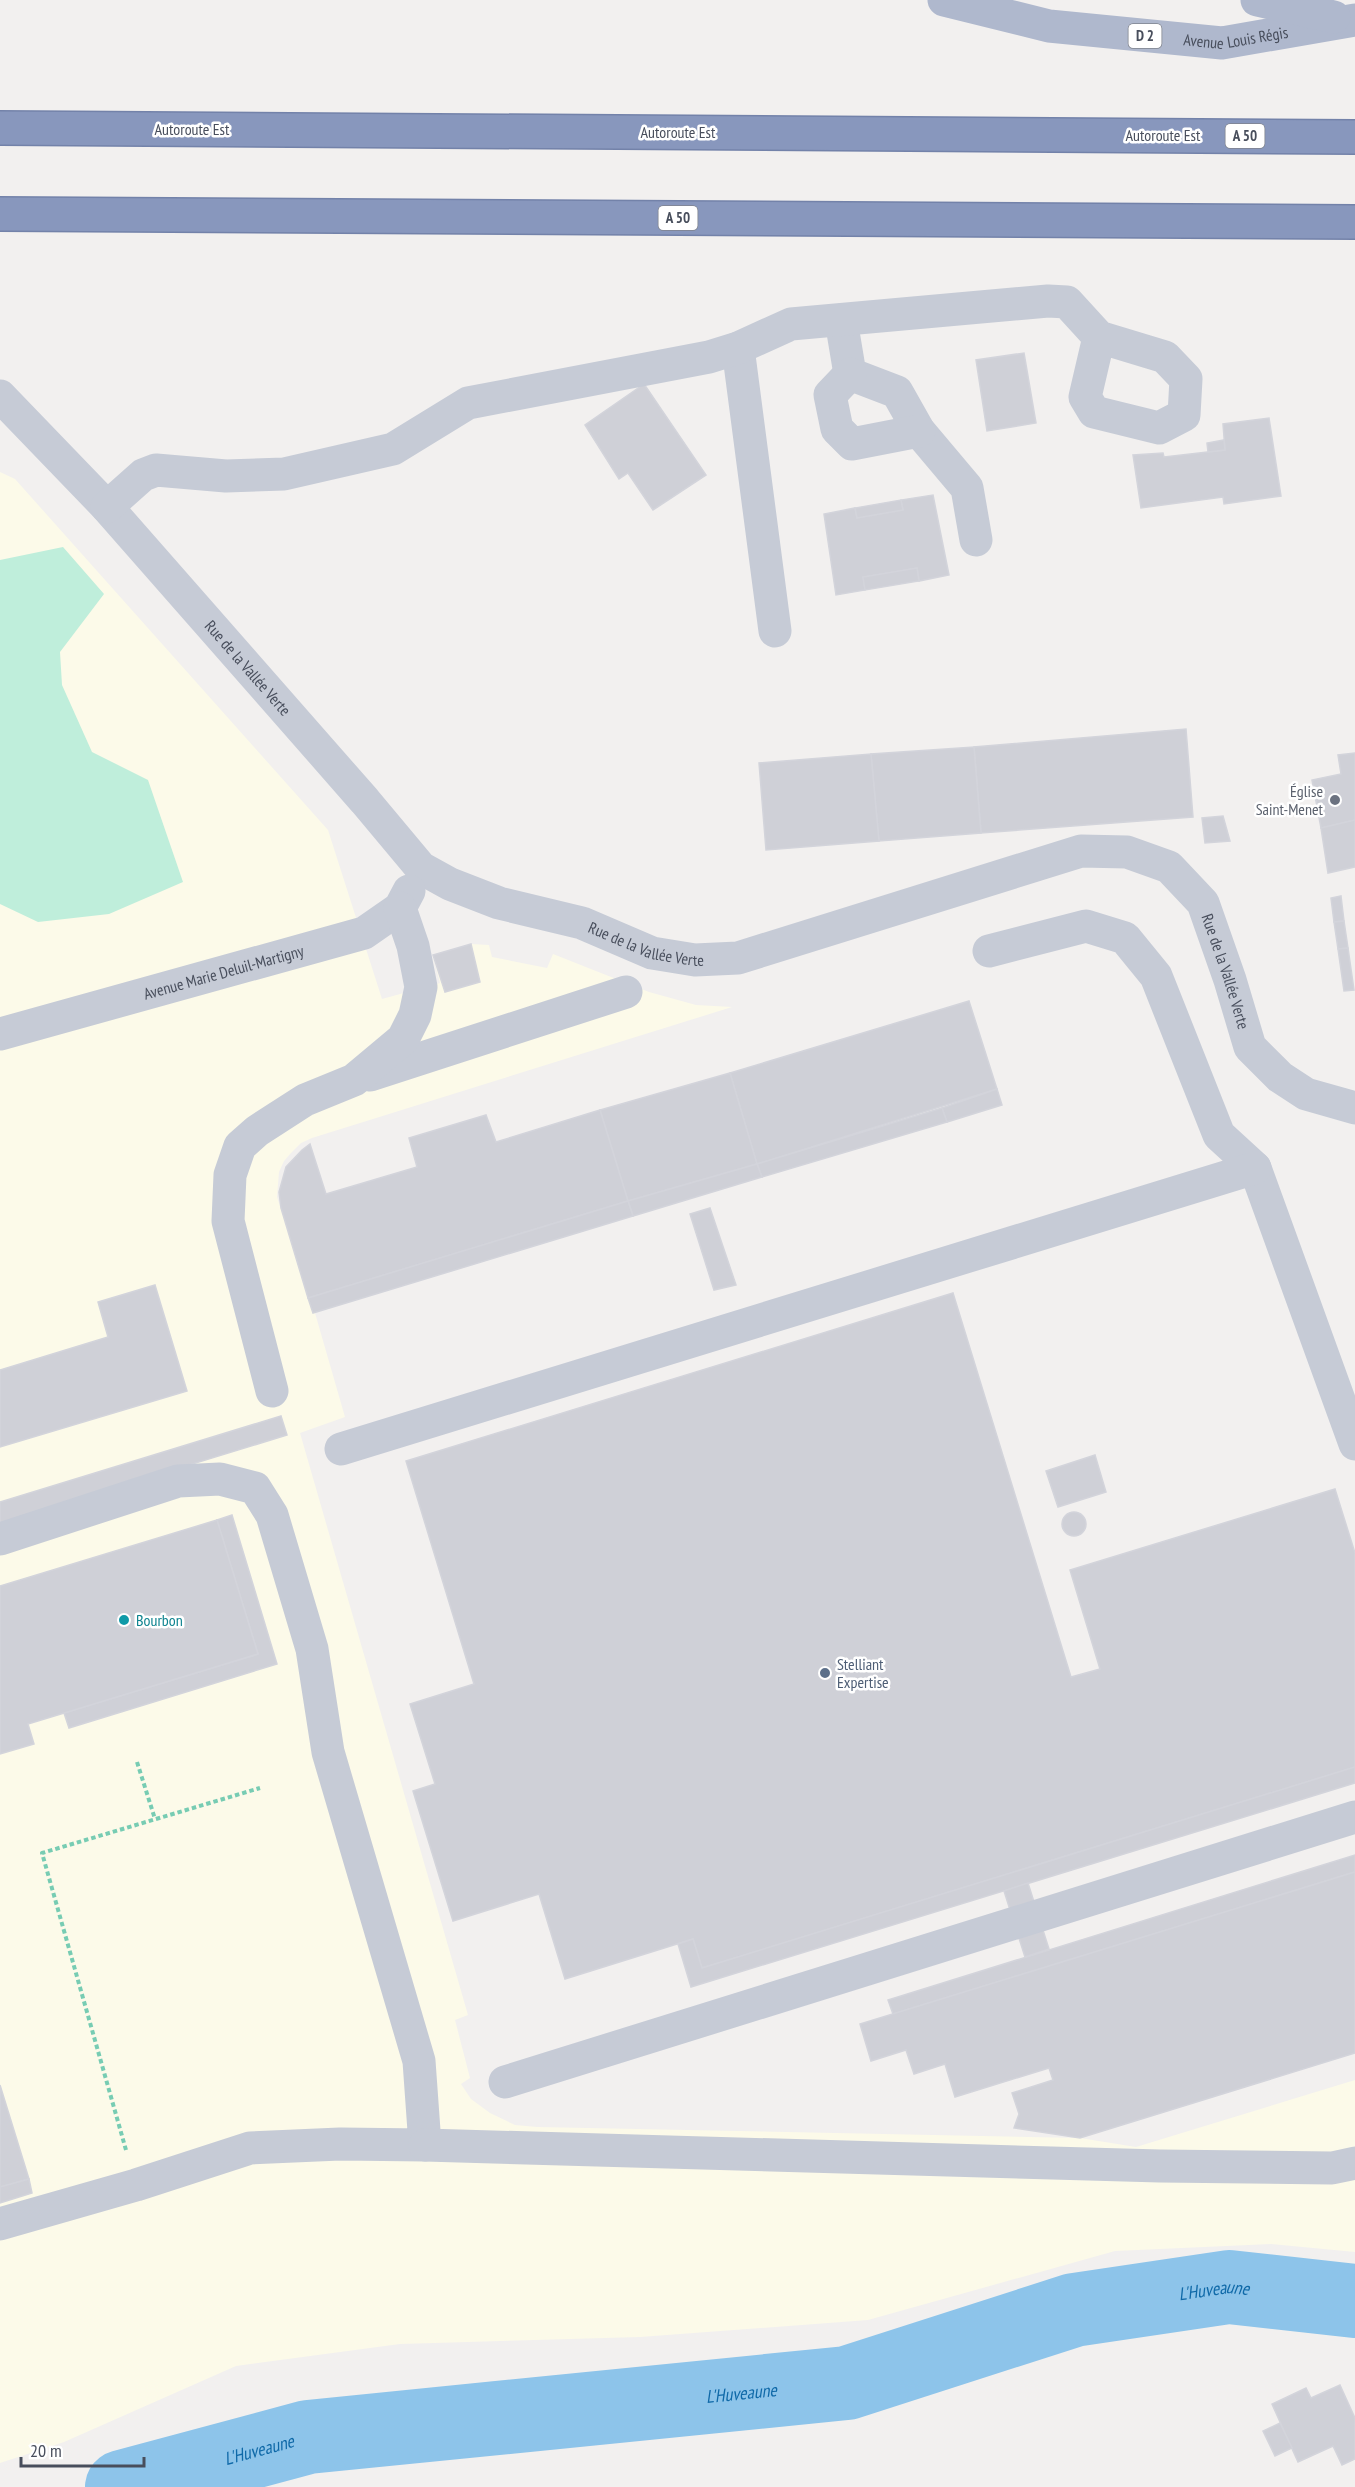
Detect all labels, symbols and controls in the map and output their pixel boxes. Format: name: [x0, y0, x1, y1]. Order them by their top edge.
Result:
street label: Avenue Louis Régis: [1183, 22, 1289, 53]
road number: D 2: [1128, 24, 1162, 48]
street label: Autoroute Est: [155, 119, 230, 139]
street label: Autoroute Est: [641, 122, 716, 142]
road number: A 50: [1226, 124, 1264, 148]
street label: Autoroute Est: [1126, 125, 1201, 145]
road number: A 50: [658, 206, 698, 230]
street label: Rue de la Vallée Verte: [201, 616, 295, 720]
place label: Église Saint-Menet: [1256, 781, 1324, 819]
marker: Église Saint-Menet: [1328, 793, 1342, 807]
street label: Rue de la Vallée Verte: [1197, 911, 1254, 1031]
street label: Rue de la Vallée Verte: [585, 917, 704, 970]
street label: Avenue Marie Deluil-Martigny: [141, 940, 306, 1004]
place label: Bourbon: [136, 1610, 183, 1630]
marker: Bourbon: [117, 1613, 131, 1627]
place label: Stelliant Expertise: [837, 1654, 889, 1692]
marker: Stelliant Expertise: [818, 1666, 832, 1680]
water label: L'Huveaune: [1177, 2275, 1252, 2305]
water label: L'Huveaune: [705, 2378, 779, 2408]
water label: L'Huveaune: [222, 2429, 298, 2470]
scale bar: [21, 2430, 144, 2468]
text: 20 m: [30, 2439, 62, 2462]

